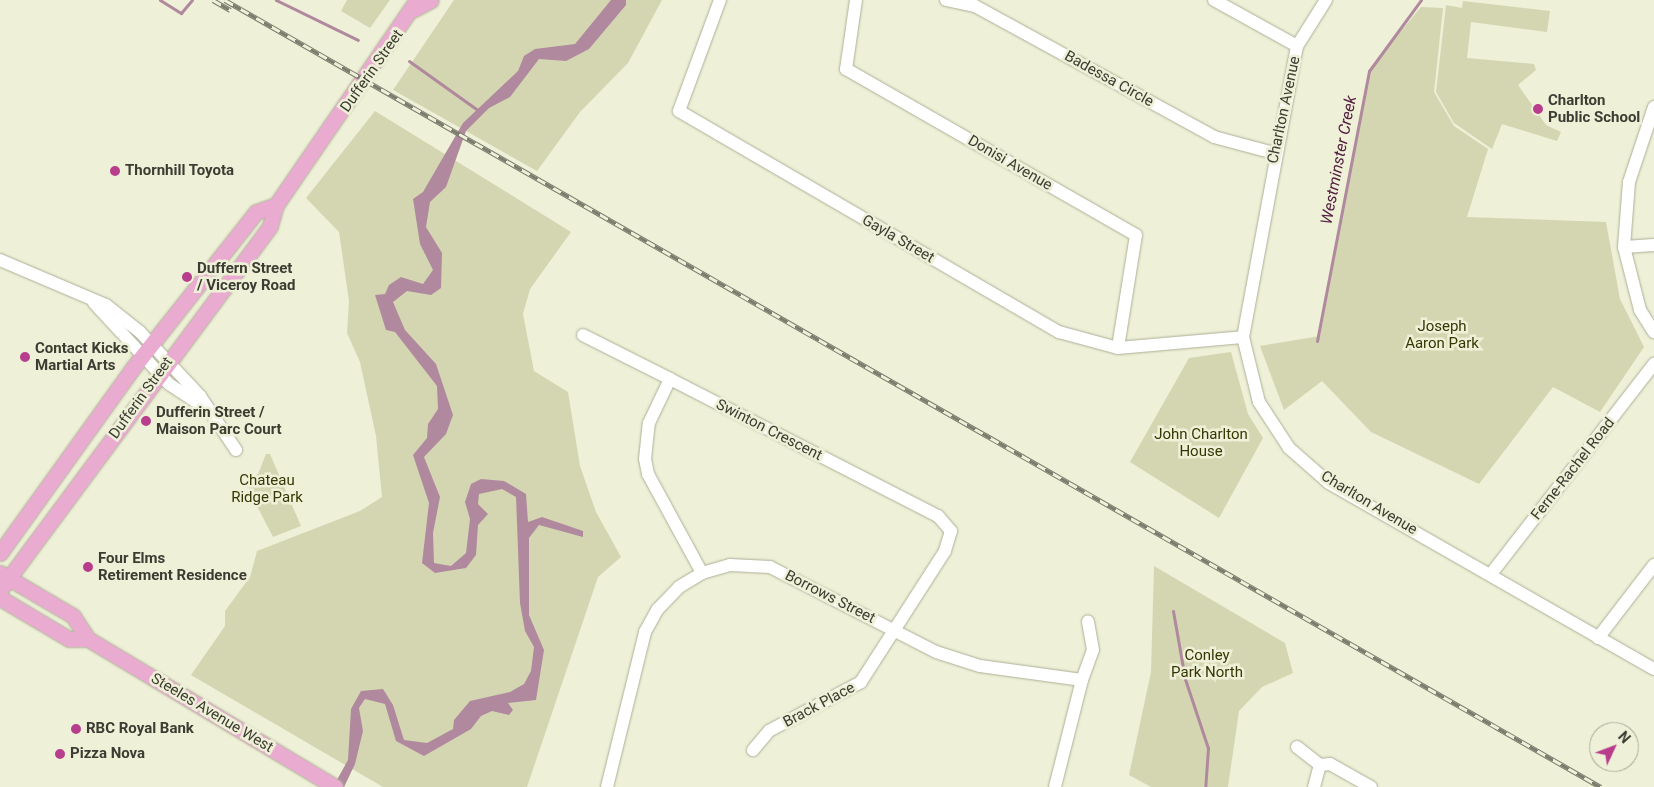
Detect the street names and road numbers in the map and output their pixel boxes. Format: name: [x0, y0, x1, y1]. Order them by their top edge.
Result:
street label: Dufferin Street: [337, 26, 407, 116]
street label: Badessa Circle: [1061, 47, 1157, 111]
street label: Charlton Avenue: [1264, 55, 1304, 165]
street label: Donisi Avenue: [965, 132, 1055, 194]
street label: Gayla Street: [859, 211, 937, 267]
street label: Dufferin Street: [105, 354, 177, 442]
street label: Swinton Crescent: [713, 395, 825, 465]
street label: Ferne-Rachel Road: [1527, 414, 1619, 524]
street label: Charlton Avenue: [1318, 467, 1420, 539]
street label: Borrows Street: [782, 567, 878, 627]
street label: Steeles Avenue West: [148, 669, 276, 757]
street label: Brack Place: [780, 679, 858, 731]

